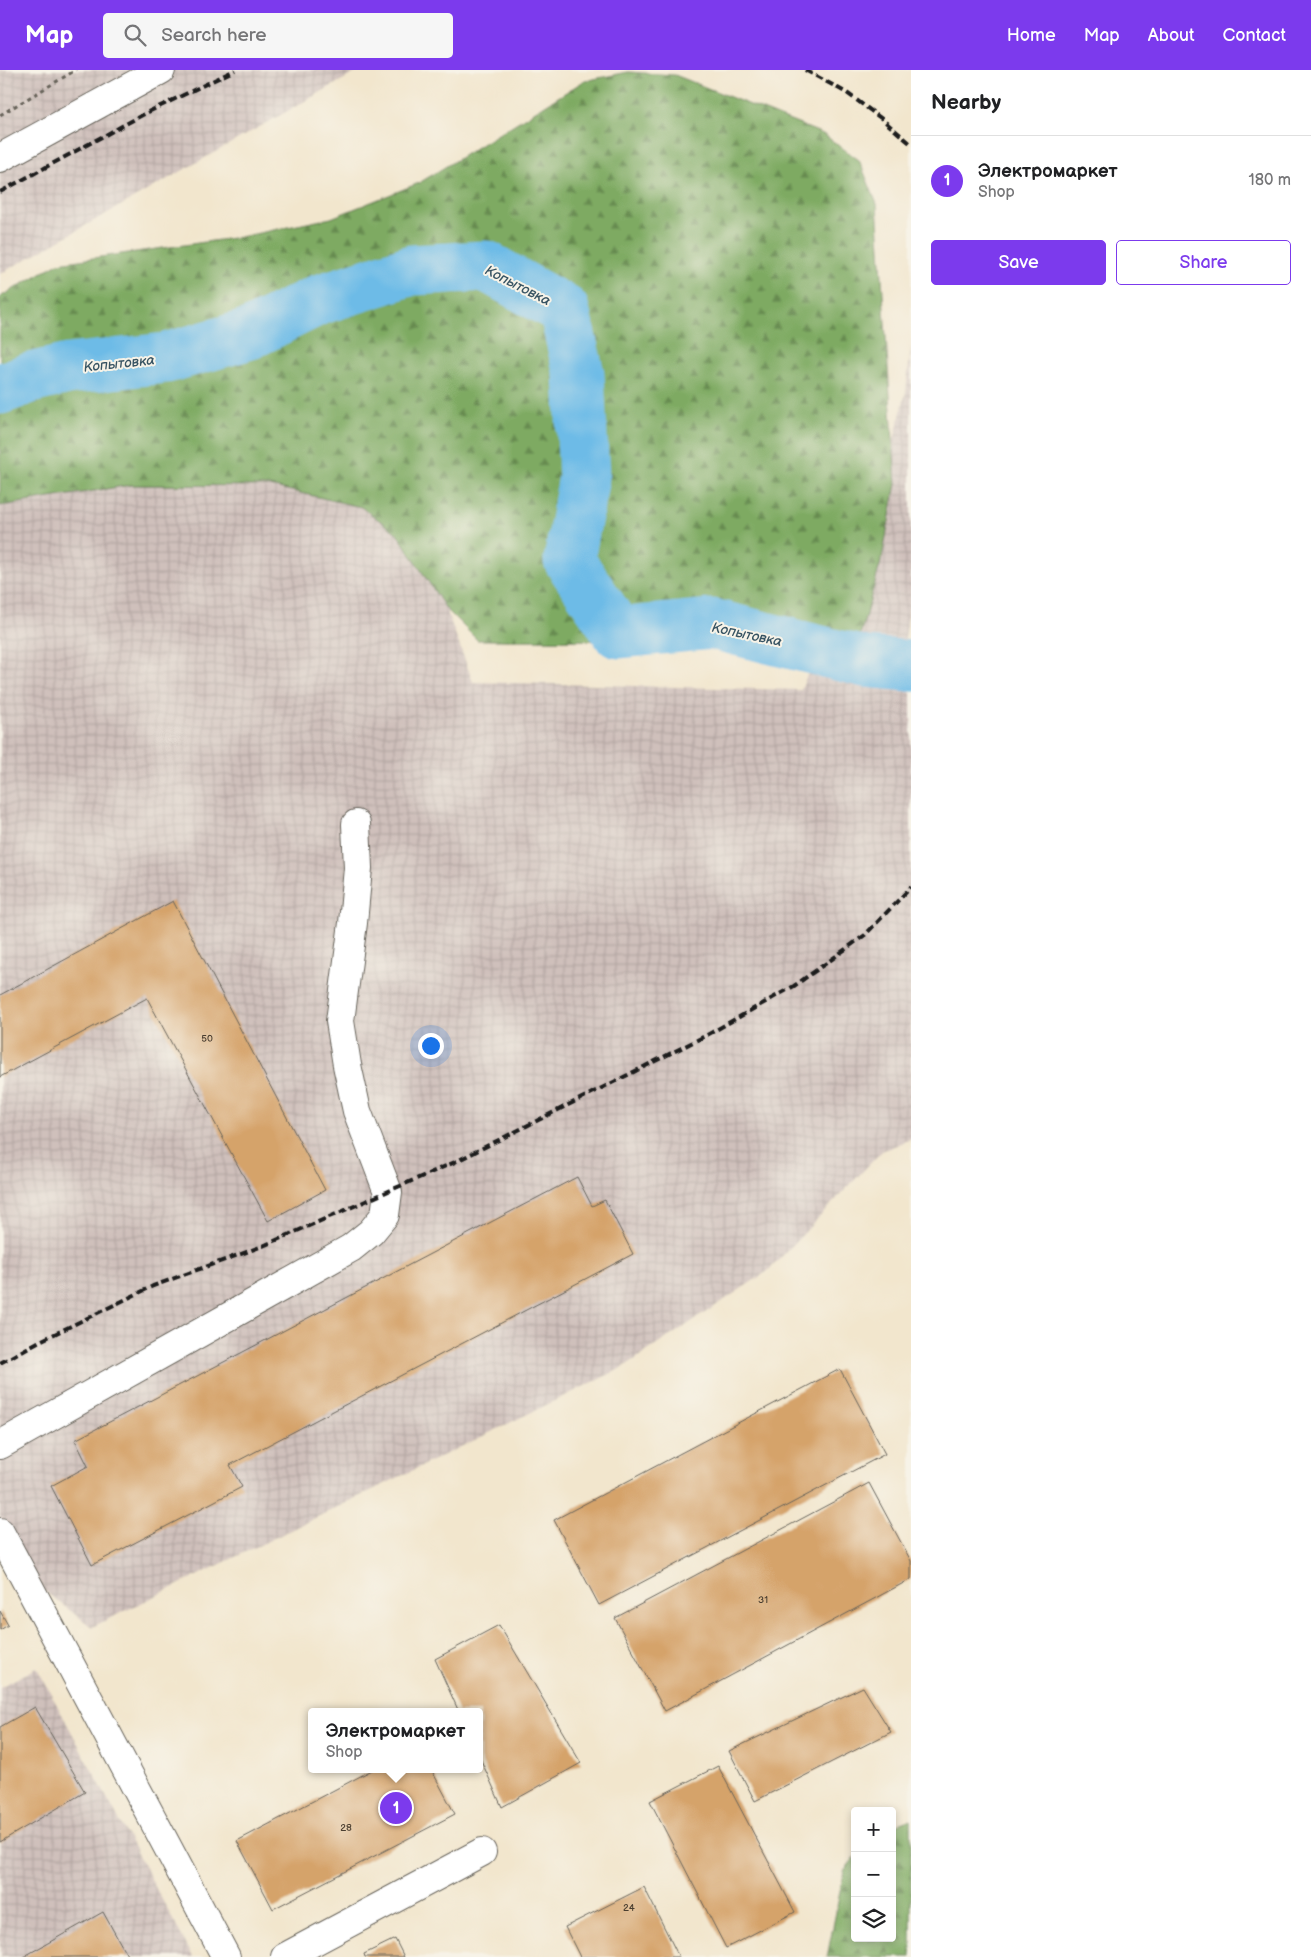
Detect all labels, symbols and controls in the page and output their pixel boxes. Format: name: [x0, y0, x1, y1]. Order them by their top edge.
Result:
search box: [103, 13, 453, 58]
text: Map: [25, 21, 73, 50]
icon: search: [121, 21, 149, 49]
text: Search here: [161, 24, 267, 47]
text: Home: [1007, 25, 1056, 46]
text: Map: [1084, 25, 1120, 46]
text: About: [1148, 25, 1195, 46]
text: Contact: [1223, 25, 1286, 46]
text: Nearby: [931, 90, 1001, 115]
text: Электромаркет: [978, 160, 1118, 183]
text: 1: [944, 171, 950, 190]
text: 180 m: [1249, 171, 1291, 190]
text: Shop: [978, 183, 1015, 202]
button: Save: [931, 240, 1106, 285]
button: Share: [1116, 240, 1291, 285]
water label: Копытовка: [482, 262, 553, 309]
water label: Копытовка: [83, 351, 155, 376]
water label: Копытовка: [710, 619, 784, 650]
house number: 50: [201, 1033, 213, 1045]
your location: [418, 1033, 444, 1059]
house number: 31: [758, 1594, 768, 1606]
popup: [308, 1708, 483, 1773]
text: Электромаркет: [326, 1720, 465, 1743]
text: Shop: [326, 1743, 363, 1762]
pin: 1: [380, 1789, 412, 1827]
map controls: [851, 1807, 896, 1942]
button: +: [851, 1807, 896, 1852]
house number: 28: [340, 1822, 352, 1834]
button: −: [851, 1852, 896, 1897]
button: layers: [851, 1897, 896, 1942]
house number: 24: [623, 1902, 635, 1914]

